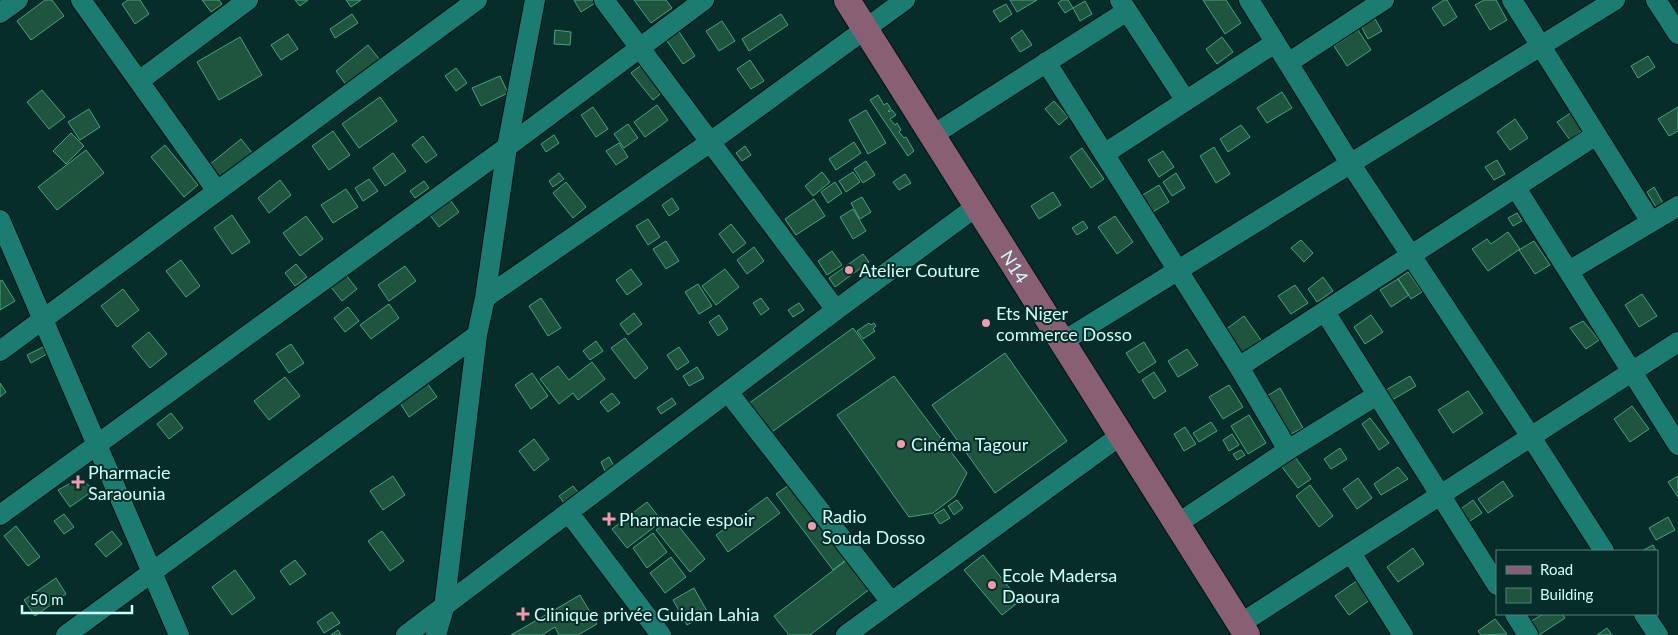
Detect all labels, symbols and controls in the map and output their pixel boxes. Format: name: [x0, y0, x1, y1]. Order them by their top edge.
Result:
street label: N14: [996, 246, 1033, 287]
place label: Atelier Couture: [859, 259, 980, 281]
marker: Atelier Couture: [843, 264, 855, 276]
place label: Ets Niger commerce Dosso: [996, 302, 1132, 345]
marker: Ets Niger commerce Dosso: [980, 317, 992, 329]
place label: Cinéma Tagour: [911, 433, 1029, 455]
marker: Cinéma Tagour: [895, 438, 907, 450]
place label: Pharmacie Saraounia: [88, 461, 170, 504]
marker: Pharmacie Saraounia: [72, 476, 84, 488]
place label: Radio Souda Dosso: [822, 505, 925, 548]
place label: Pharmacie espoir: [619, 508, 755, 530]
marker: Pharmacie espoir: [603, 513, 615, 525]
marker: Radio Souda Dosso: [806, 520, 818, 532]
legend: [1496, 550, 1658, 615]
text: Road: [1540, 560, 1573, 578]
place label: Ecole Madersa Daoura: [1002, 564, 1117, 607]
marker: Ecole Madersa Daoura: [986, 579, 998, 591]
scale bar: [22, 582, 132, 614]
text: Building: [1540, 585, 1593, 603]
text: 50 m: [30, 590, 64, 608]
place label: Clinique privée Guidan Lahia: [534, 603, 759, 625]
marker: Clinique privée Guidan Lahia: [516, 607, 530, 621]

